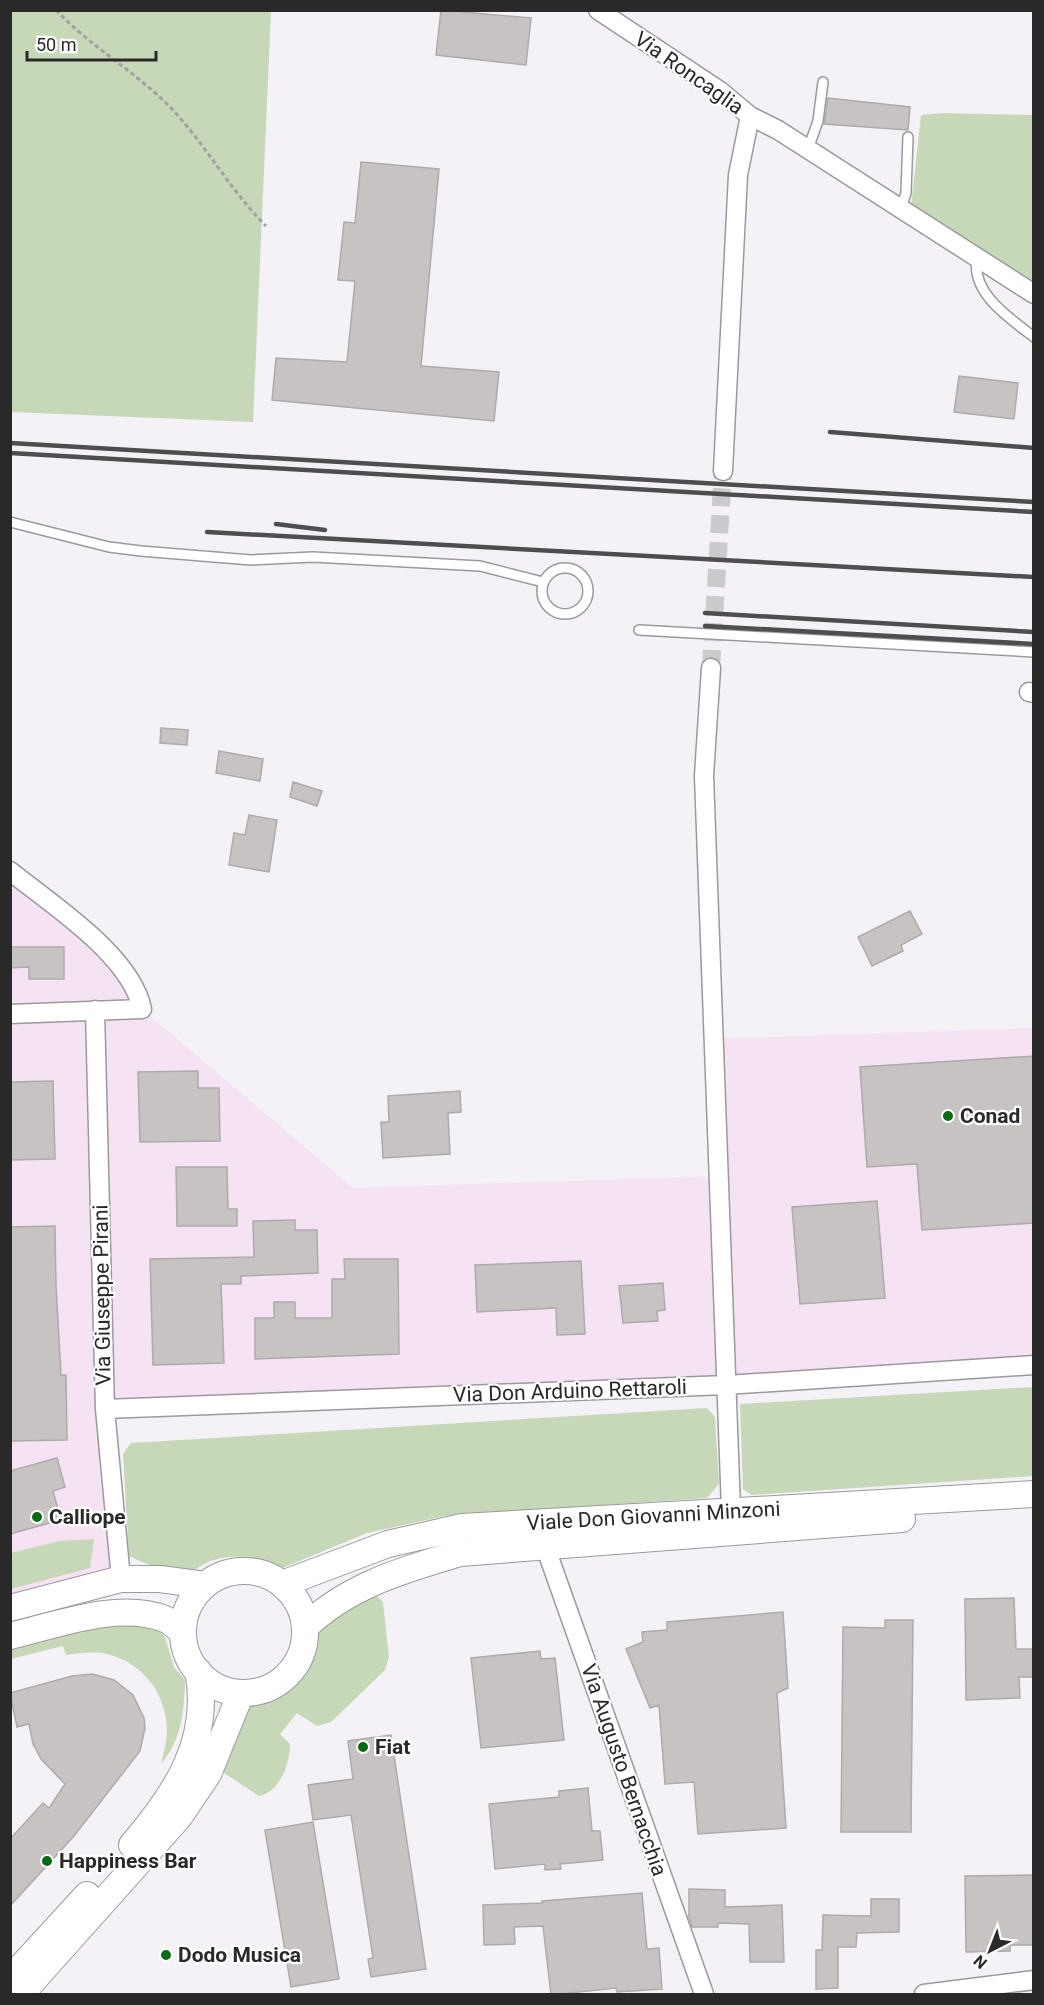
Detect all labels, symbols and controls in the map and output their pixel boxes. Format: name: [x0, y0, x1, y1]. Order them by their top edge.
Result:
scale bar: [27, 24, 156, 62]
street label: Via Roncaglia: [630, 27, 748, 119]
text: 50 m: [36, 34, 76, 55]
place label: Conad: [960, 1104, 1020, 1128]
marker: Conad: [941, 1109, 955, 1123]
street label: Via Giuseppe Pirani: [88, 1204, 116, 1386]
street label: Via Don Arduino Rettaroli: [453, 1375, 687, 1407]
street label: Viale Don Giovanni Minzoni: [526, 1497, 781, 1535]
place label: Calliope: [49, 1505, 126, 1529]
marker: Calliope: [30, 1510, 44, 1524]
street label: Via Augusto Bernacchia: [576, 1661, 672, 1879]
place label: Fiat: [375, 1735, 410, 1759]
marker: Fiat: [356, 1740, 370, 1754]
place label: Happiness Bar: [59, 1849, 197, 1873]
marker: Happiness Bar: [40, 1854, 54, 1868]
north arrow: [960, 1921, 1020, 1981]
place label: Dodo Musica: [178, 1943, 301, 1967]
marker: Dodo Musica: [159, 1948, 173, 1962]
text: N: [970, 1951, 991, 1973]

